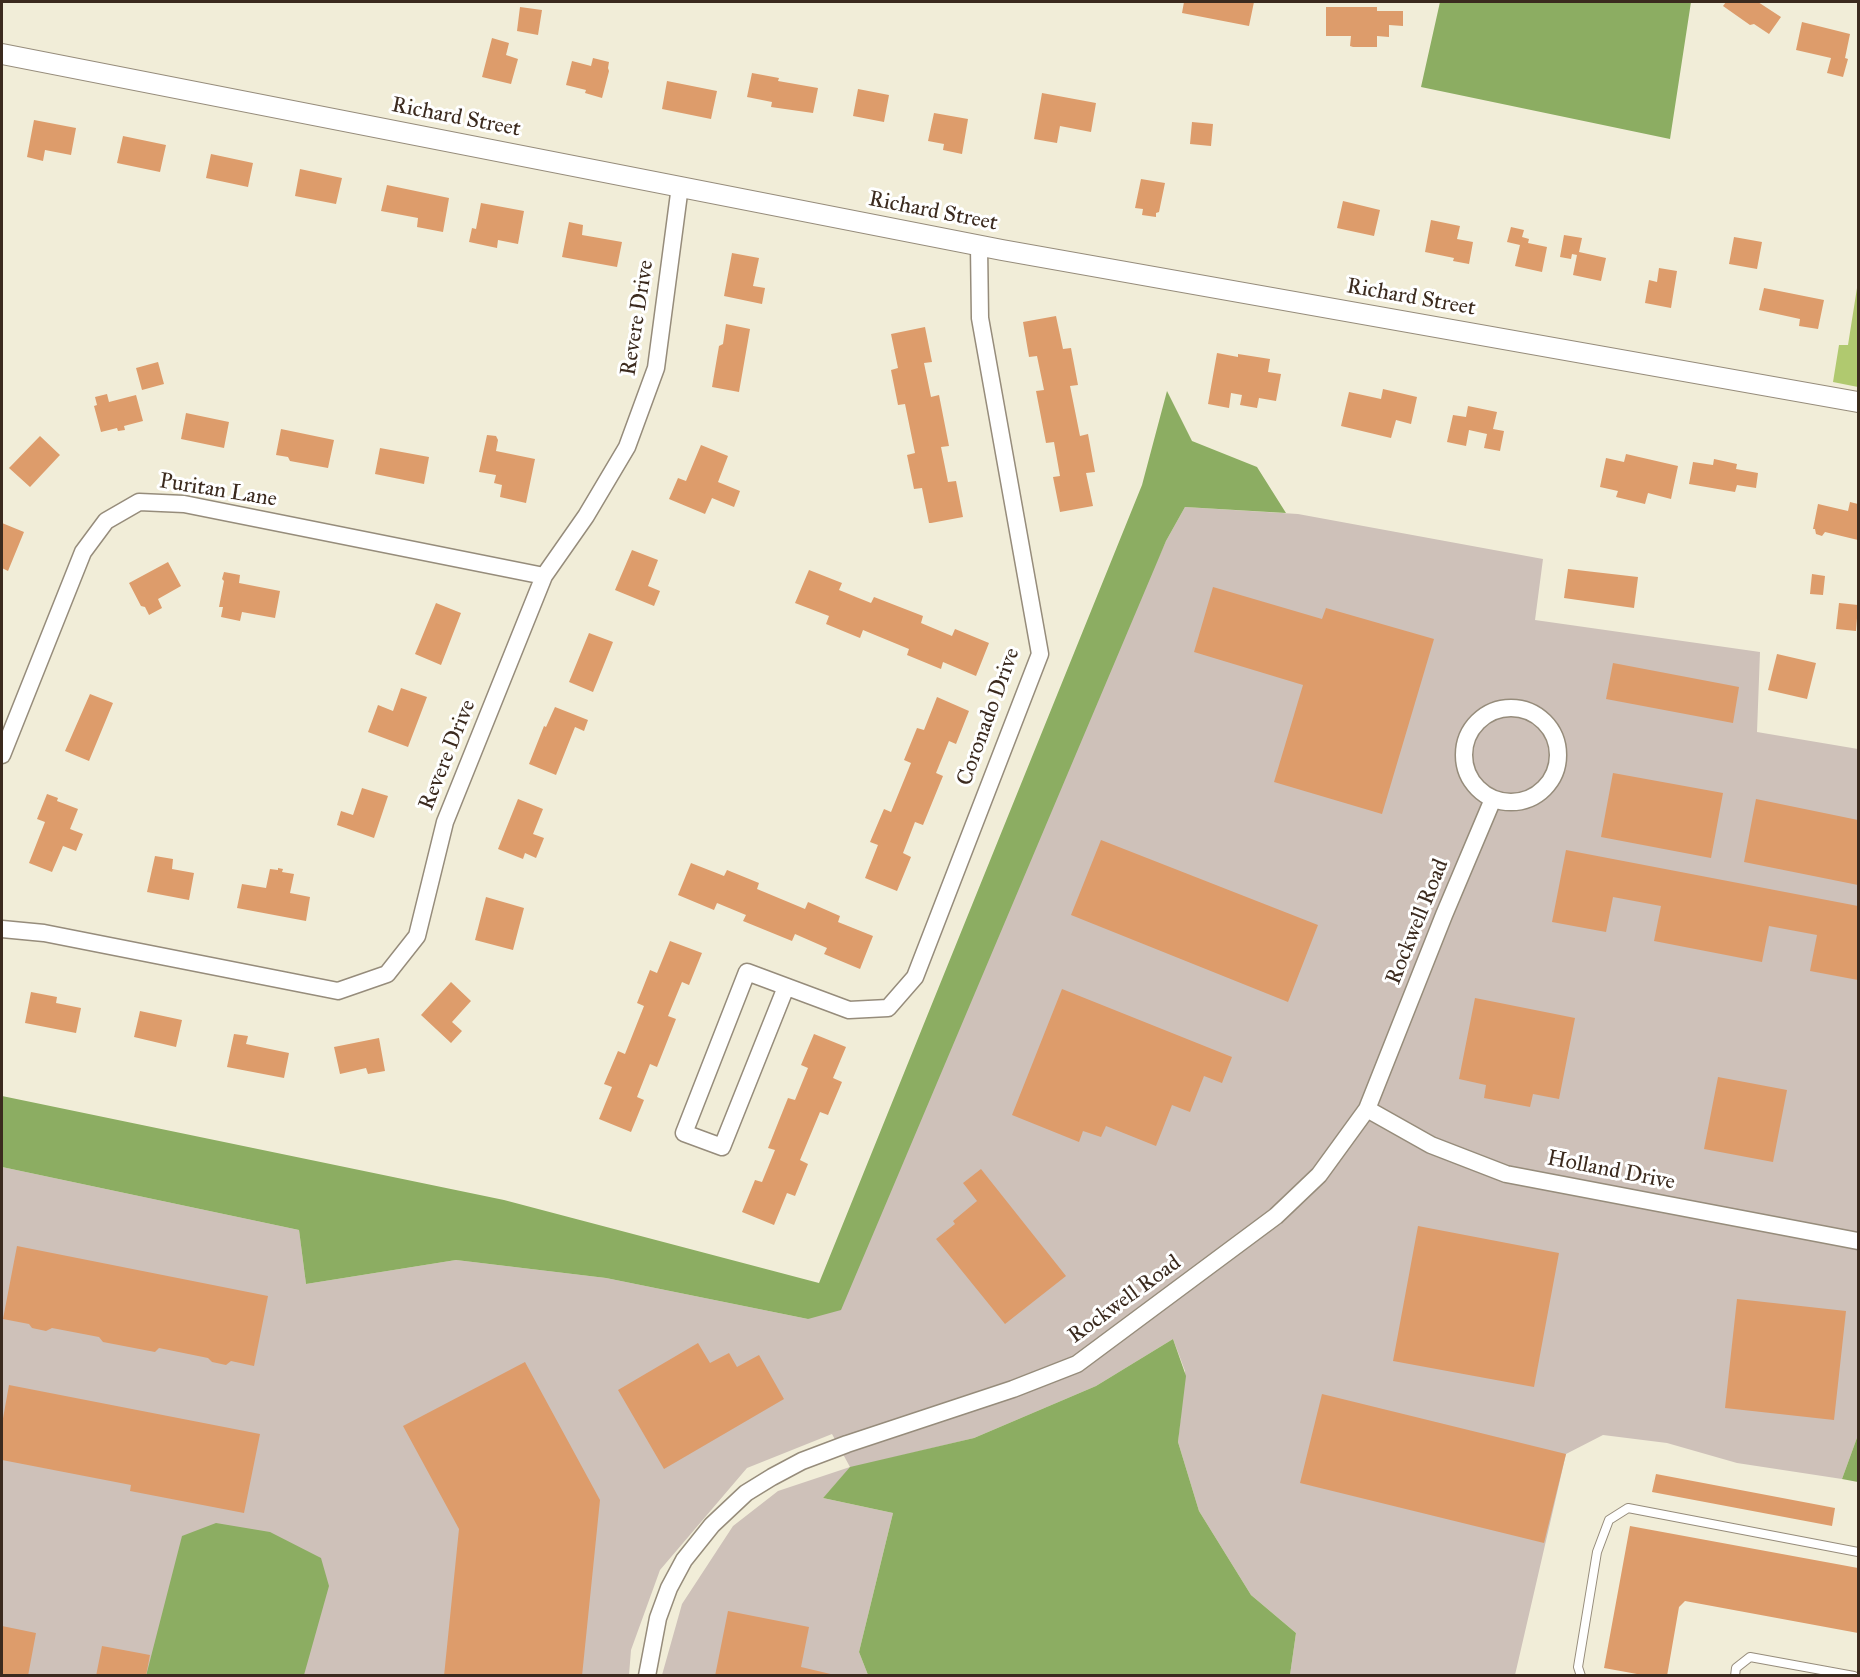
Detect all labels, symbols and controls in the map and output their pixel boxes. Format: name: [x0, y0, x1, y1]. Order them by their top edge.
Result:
street label: Richard Street: [389, 93, 523, 143]
street label: Richard Street: [866, 187, 1000, 237]
street label: Revere Drive: [616, 258, 660, 378]
street label: Richard Street: [1344, 274, 1478, 322]
street label: Puritan Lane: [157, 469, 279, 513]
street label: Coronado Drive: [952, 645, 1026, 789]
street label: Revere Drive: [414, 696, 482, 814]
street label: Rockwell Road: [1381, 855, 1455, 989]
street label: Holland Drive: [1545, 1146, 1677, 1196]
street label: Rockwell Road: [1063, 1250, 1187, 1350]

